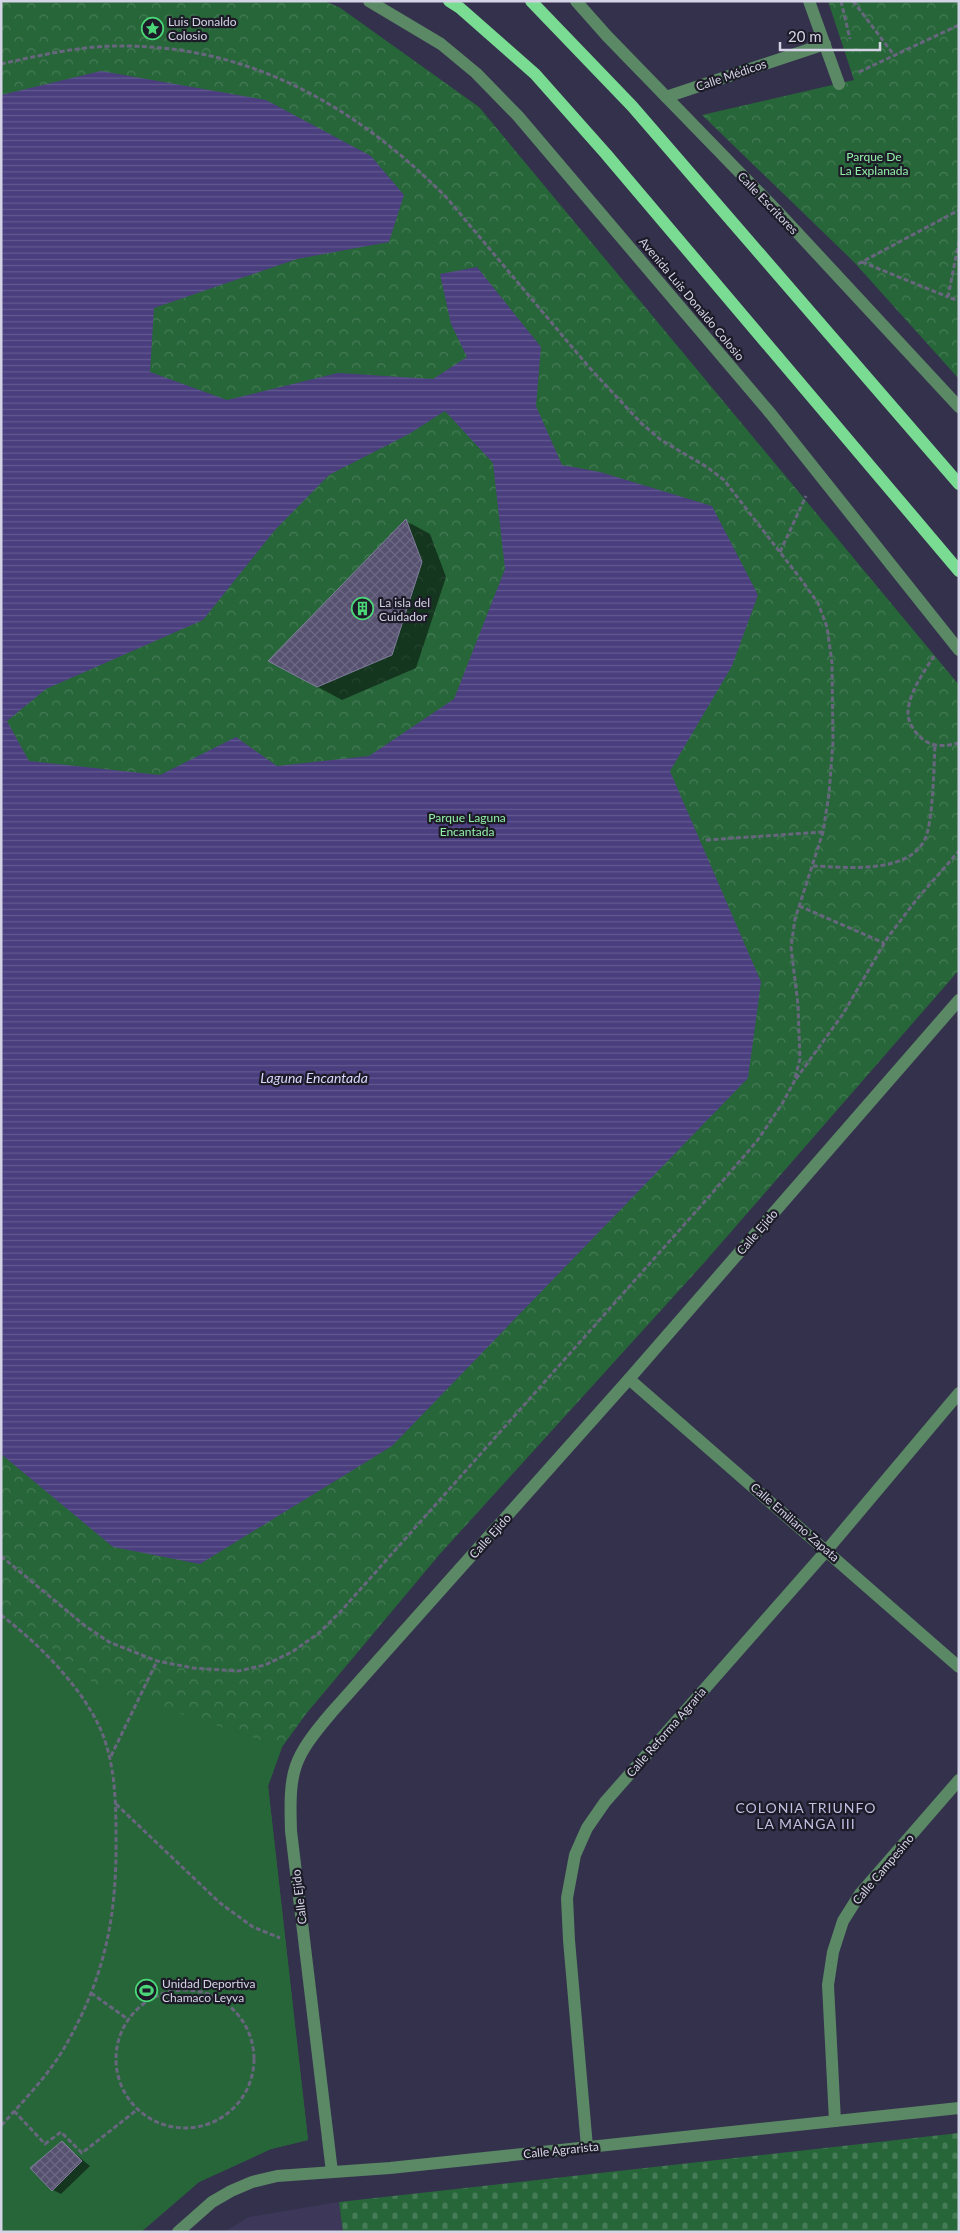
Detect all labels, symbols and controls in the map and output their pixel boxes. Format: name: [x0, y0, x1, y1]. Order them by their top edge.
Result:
place label: Luis Donaldo Colosio: [168, 14, 237, 43]
place icon: Luis Donaldo Colosio: [140, 16, 164, 40]
scale bar: [780, 20, 880, 52]
text: 20 m: [788, 27, 822, 45]
street label: Calle Médicos: [694, 56, 768, 94]
park label: Parque De La Explanada: [840, 149, 909, 178]
street label: Calle Escritores: [735, 169, 801, 237]
street label: Avenida Luis Donaldo Colosio: [636, 234, 748, 364]
place label: La isla del Cuidador: [379, 595, 430, 624]
building icon: La isla del Cuidador: [351, 597, 375, 621]
park label: Parque Laguna Encantada: [428, 810, 506, 839]
water label: Laguna Encantada: [260, 1069, 368, 1086]
street label: Calle Ejido: [733, 1206, 781, 1258]
street label: Calle Emiliano Zapata: [747, 1479, 843, 1565]
street label: Calle Ejido: [466, 1510, 514, 1562]
street label: Calle Reforma Agraria: [623, 1684, 709, 1780]
district label: COLONIA TRIUNFO LA MANGA III: [735, 1799, 877, 1832]
street label: Calle Campesino: [849, 1831, 917, 1907]
street label: Calle Ejido: [288, 1868, 310, 1925]
place label: Unidad Deportiva Chamaco Leyva: [162, 1976, 255, 2005]
sports icon: Unidad Deportiva Chamaco Leyva: [134, 1978, 158, 2002]
street label: Calle Agrarista: [522, 2139, 600, 2161]

